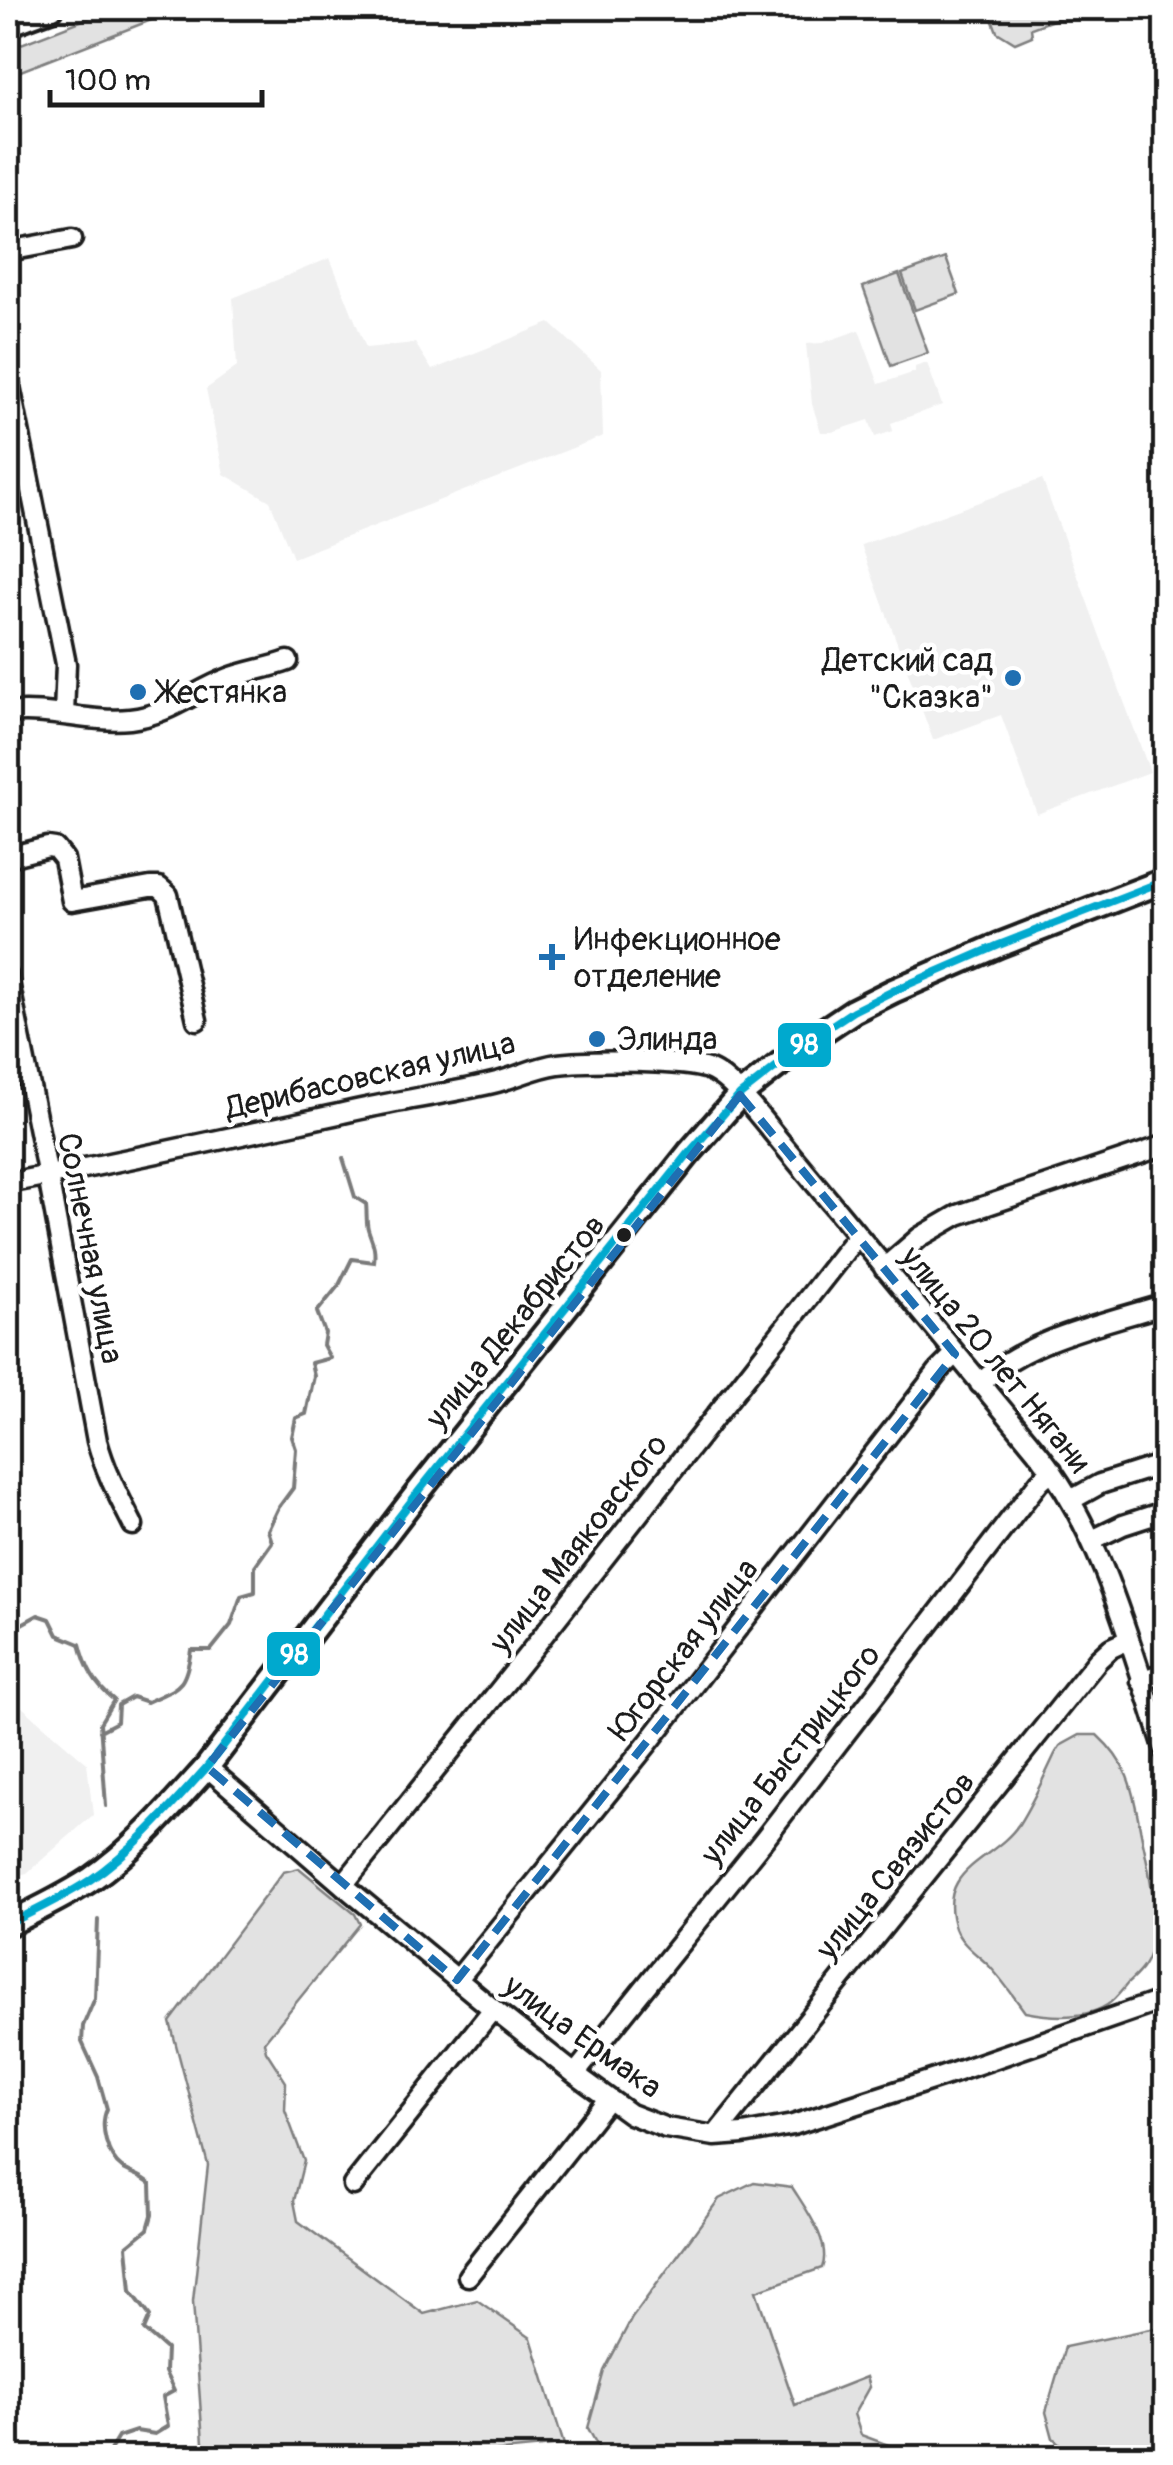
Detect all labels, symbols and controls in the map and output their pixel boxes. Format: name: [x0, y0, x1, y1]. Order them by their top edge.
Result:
scale bar: [50, 45, 262, 107]
text: 100 m: [65, 62, 151, 99]
place label: Детский сад "Сказка": [821, 641, 993, 718]
marker: Детский сад "Сказка": [1002, 667, 1024, 689]
place label: Жестянка: [153, 673, 287, 713]
marker: Жестянка: [127, 681, 149, 703]
place label: Инфекционное отделение: [574, 920, 781, 997]
marker: Инфекционное отделение: [539, 944, 565, 970]
place label: Элинда: [617, 1020, 717, 1060]
line badge: 98: [776, 1021, 833, 1069]
street label: Дерибасовская улица: [221, 1023, 519, 1129]
marker: Элинда: [586, 1028, 608, 1050]
text: 98: [790, 1028, 818, 1063]
street label: Солнечная улица: [48, 1129, 132, 1367]
street label: улица Декабристов: [416, 1206, 614, 1438]
unlabelled marker: [614, 1225, 634, 1245]
street label: улица 20 лет Нягани: [891, 1237, 1099, 1481]
street label: улица Маяковского: [480, 1426, 677, 1662]
street label: Югорская улица: [600, 1551, 767, 1749]
line badge: 98: [265, 1630, 322, 1678]
street label: улица Быстрицкого: [692, 1636, 889, 1874]
text: 98: [280, 1638, 308, 1673]
street label: улица Связистов: [807, 1763, 984, 1969]
street label: улица Ермака: [495, 1965, 669, 2108]

